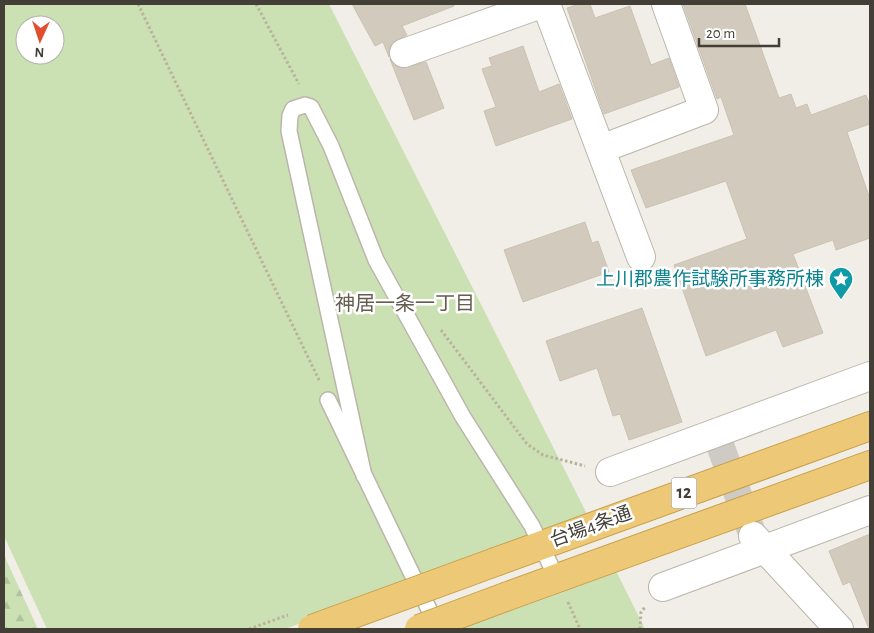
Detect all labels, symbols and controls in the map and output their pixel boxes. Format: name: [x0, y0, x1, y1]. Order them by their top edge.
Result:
north arrow: [15, 15, 65, 65]
scale bar: [699, 15, 779, 47]
text: 20 m: [706, 26, 735, 41]
text: N: [34, 45, 45, 59]
place icon: 上川郡農作試験所事務所棟: [828, 266, 854, 300]
place label: 上川郡農作試験所事務所棟: [596, 268, 824, 289]
district label: 神居一条一丁目: [335, 293, 475, 314]
road number: 12: [672, 478, 696, 508]
street label: 台場4条通: [547, 502, 634, 550]

